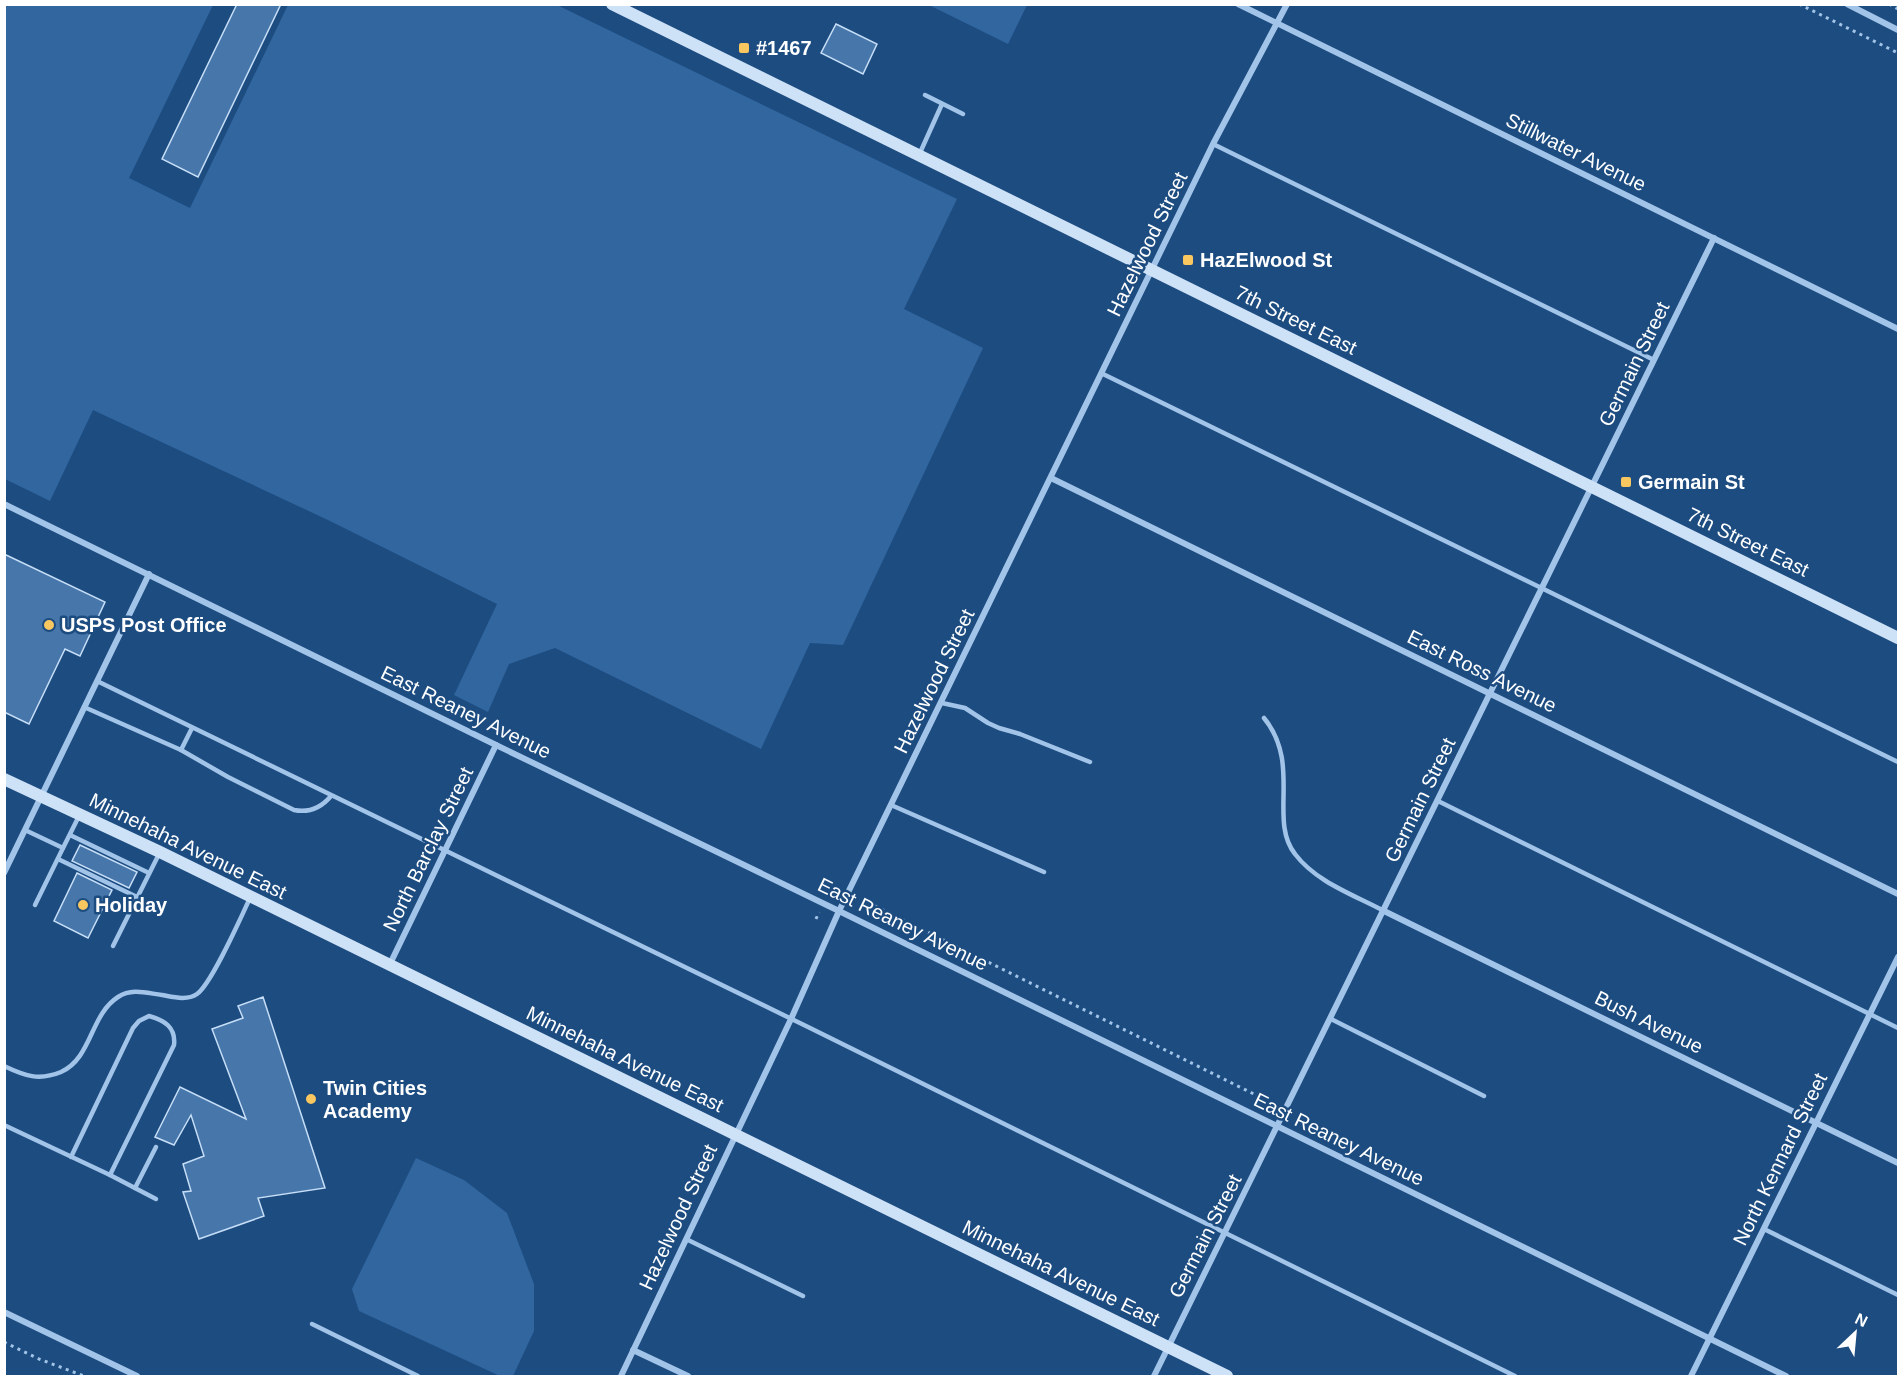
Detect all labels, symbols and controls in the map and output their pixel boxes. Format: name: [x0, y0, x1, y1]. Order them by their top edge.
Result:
place label: #1467: [756, 37, 812, 59]
marker: #1467: [737, 41, 751, 55]
street label: Stillwater Avenue: [1502, 109, 1650, 195]
street label: Hazelwood Street: [1103, 168, 1192, 320]
place label: HazElwood St: [1200, 249, 1333, 271]
marker: HazElwood St: [1181, 253, 1195, 267]
street label: 7th Street East: [1232, 281, 1361, 359]
street label: Germain Street: [1594, 298, 1674, 430]
place label: Germain St: [1638, 471, 1745, 493]
marker: Germain St: [1619, 475, 1633, 489]
street label: 7th Street East: [1684, 503, 1813, 581]
street label: Hazelwood Street: [890, 605, 979, 757]
place label: USPS Post Office: [61, 614, 227, 636]
marker: USPS Post Office: [42, 618, 56, 632]
street label: East Ross Avenue: [1404, 625, 1560, 717]
street label: East Reaney Avenue: [377, 661, 555, 763]
street label: Germain Street: [1380, 734, 1460, 866]
street label: North Barclay Street: [379, 763, 478, 935]
street label: Minnehaha Avenue East: [86, 789, 290, 904]
street label: East Reaney Avenue: [814, 873, 992, 975]
place label: Holiday: [95, 894, 168, 916]
marker: Holiday: [76, 898, 90, 912]
street label: Bush Avenue: [1591, 986, 1707, 1058]
street label: Minnehaha Avenue East: [523, 1002, 727, 1117]
street label: North Kennard Street: [1729, 1069, 1832, 1249]
place label: Twin Cities Academy: [323, 1077, 427, 1122]
street label: East Reaney Avenue: [1250, 1088, 1428, 1190]
marker: Twin Cities Academy: [304, 1092, 318, 1106]
street label: Hazelwood Street: [635, 1140, 722, 1293]
street label: Germain Street: [1164, 1170, 1246, 1301]
street label: Minnehaha Avenue East: [959, 1216, 1163, 1331]
north arrow: [1825, 1303, 1885, 1363]
text: N: [1852, 1310, 1870, 1330]

